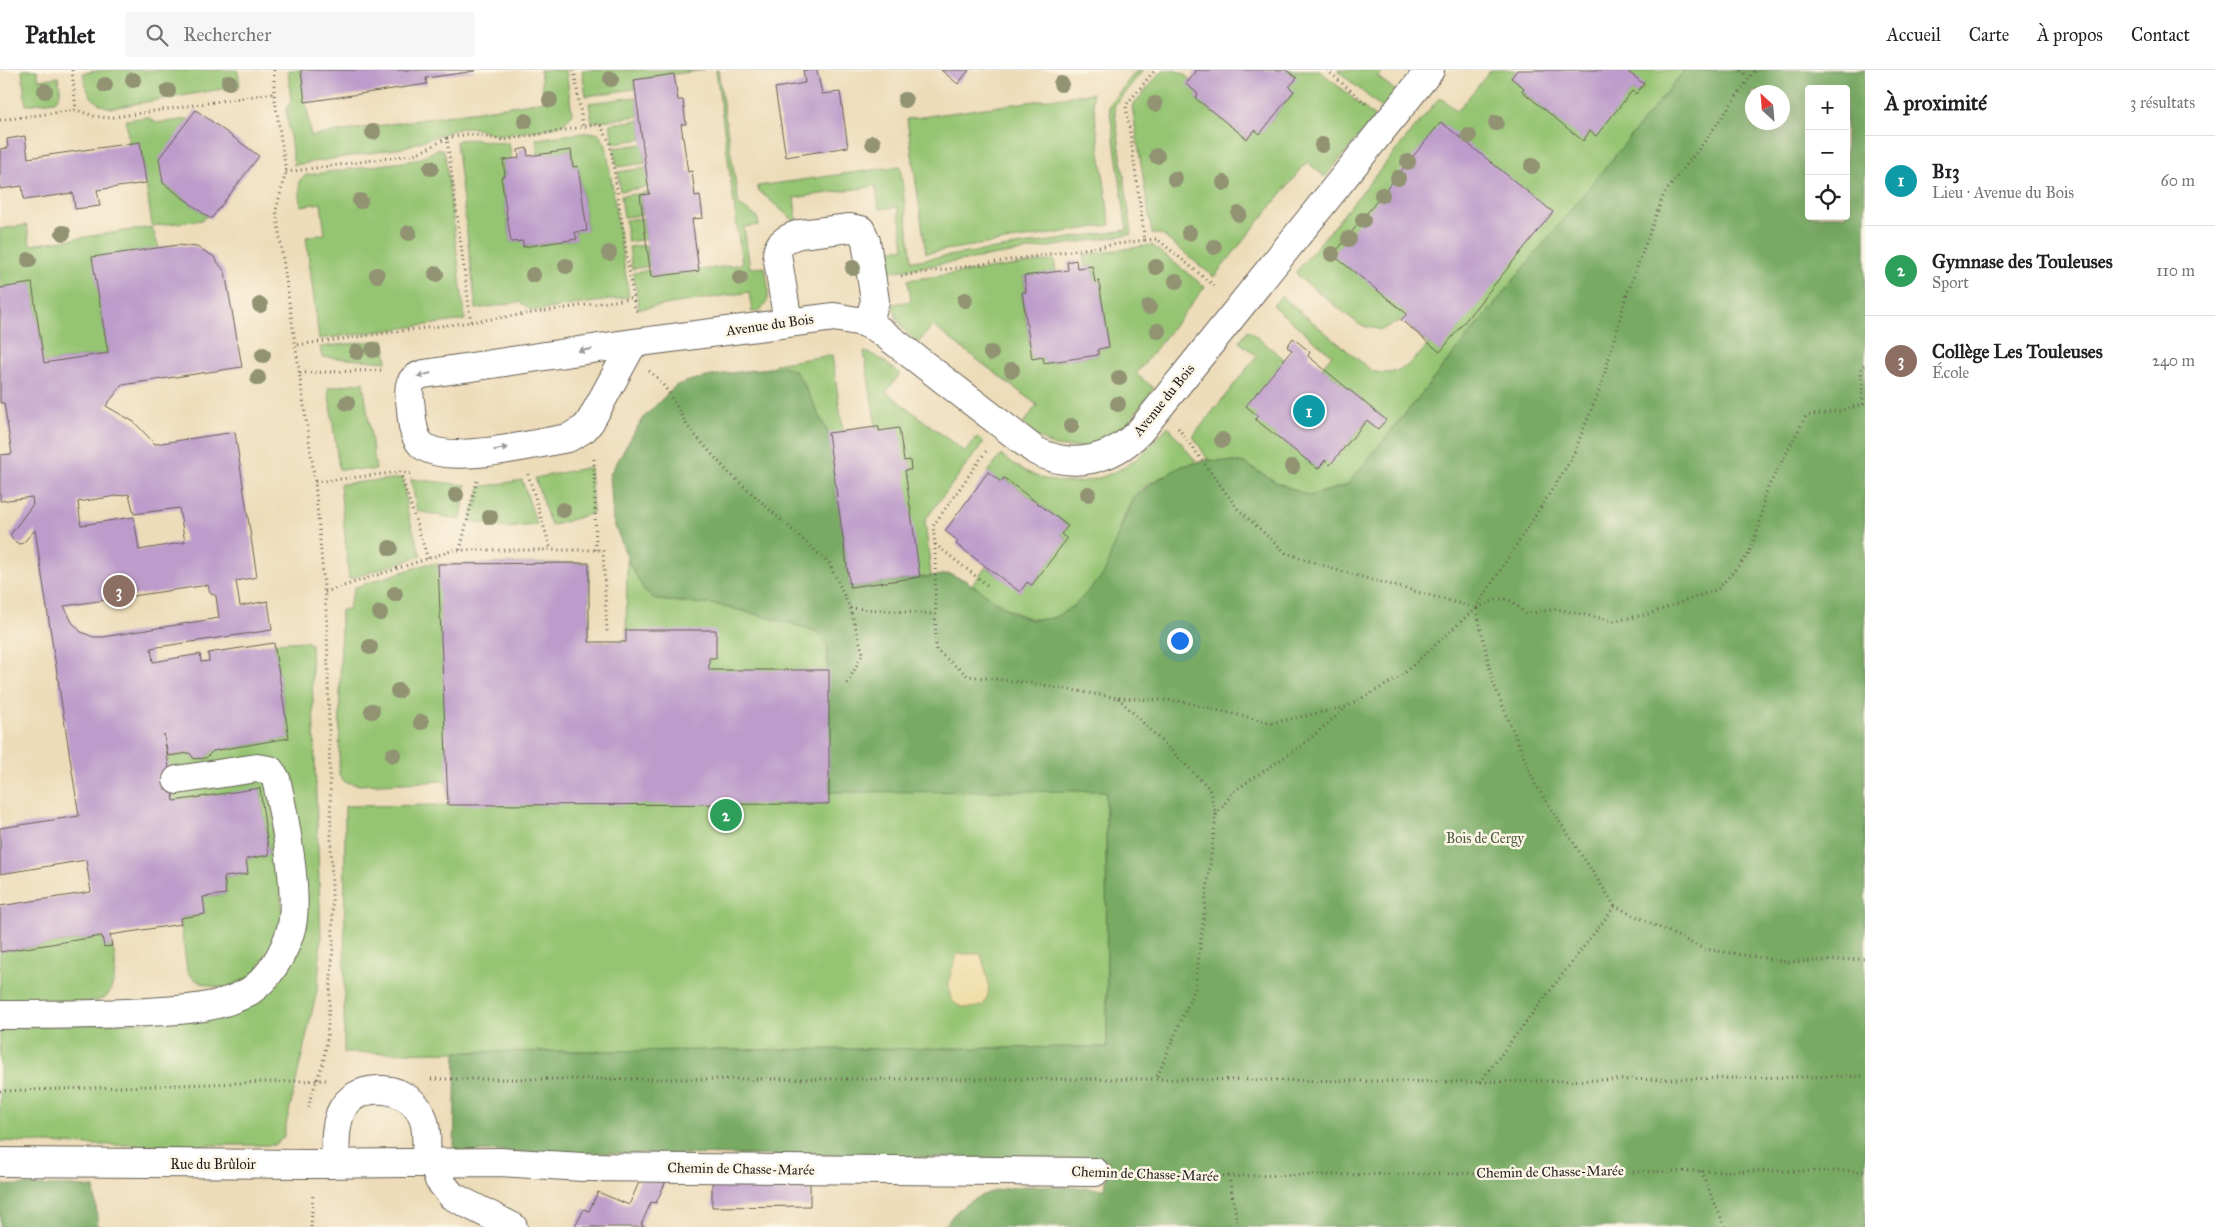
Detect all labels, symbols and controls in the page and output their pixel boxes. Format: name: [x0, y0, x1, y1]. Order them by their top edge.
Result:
search box: [125, 12, 475, 57]
text: Pathlet: [25, 20, 95, 50]
icon: search: [143, 21, 171, 49]
text: Rechercher: [183, 23, 271, 46]
text: Accueil: [1887, 24, 1941, 46]
text: Carte: [1969, 24, 2009, 46]
text: À propos: [2037, 24, 2103, 46]
text: Contact: [2131, 24, 2190, 46]
north arrow: [1745, 85, 1790, 130]
map controls: [1805, 85, 1850, 220]
button: +: [1805, 85, 1850, 130]
text: À proximité: [1885, 90, 1987, 116]
text: 3 résultats: [2130, 93, 2195, 112]
button: −: [1805, 130, 1850, 175]
text: B13: [1932, 160, 1960, 183]
text: 1: [1898, 171, 1904, 190]
text: 60 m: [2161, 171, 2195, 190]
button: locate: [1805, 175, 1850, 220]
text: Lieu · Avenue du Bois: [1932, 183, 2074, 202]
text: Gymnase des Touleuses: [1932, 250, 2113, 273]
text: 2: [1897, 261, 1905, 280]
text: 110 m: [2156, 261, 2195, 280]
text: Sport: [1932, 273, 1969, 292]
street label: Avenue du Bois: [724, 310, 815, 340]
text: Collège Les Touleuses: [1932, 340, 2103, 363]
one-way arrow: [576, 346, 592, 354]
text: 3: [1898, 351, 1904, 370]
text: 240 m: [2152, 351, 2195, 370]
street label: Avenue du Bois: [1129, 360, 1198, 440]
text: École: [1932, 363, 1969, 382]
one-way arrow: [416, 371, 432, 379]
pin: 1: [1293, 392, 1325, 430]
one-way arrow: [493, 445, 509, 453]
pin: 3: [103, 572, 135, 610]
your location: [1167, 628, 1193, 654]
pin: 2: [710, 796, 742, 834]
park label: Bois de Cergy: [1446, 830, 1524, 847]
street label: Rue du Brûloir: [170, 1156, 256, 1173]
street label: Chemin de Chasse-Marée: [667, 1159, 815, 1179]
street label: Chemin de Chasse-Marée: [1476, 1162, 1624, 1182]
street label: Chemin de Chasse-Marée: [1071, 1163, 1219, 1185]

